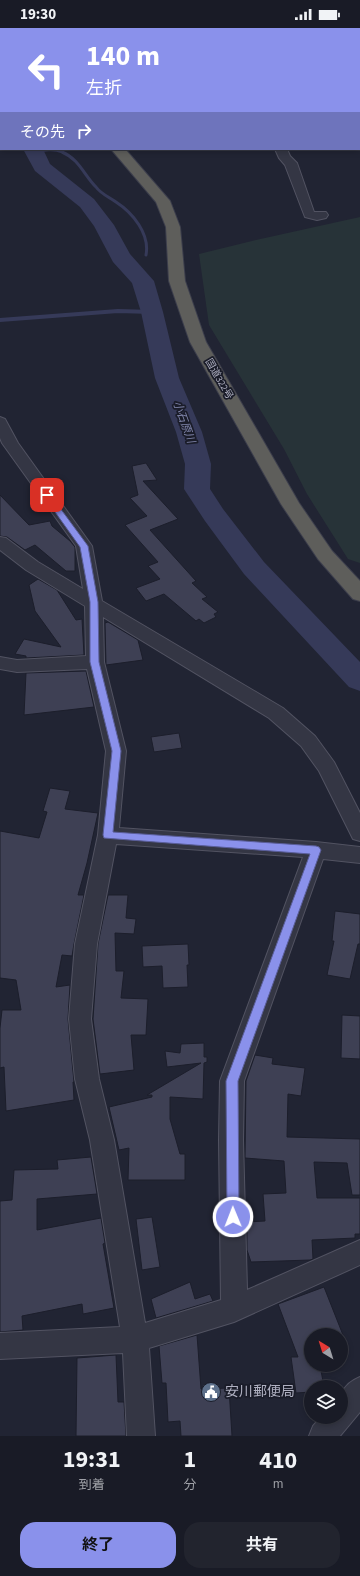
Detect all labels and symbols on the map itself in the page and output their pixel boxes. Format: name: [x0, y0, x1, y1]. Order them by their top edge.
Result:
street label: 国道322号: [202, 356, 236, 402]
water label: 小石原川: [169, 399, 199, 446]
pin: [30, 478, 64, 512]
position arrow: [212, 1196, 254, 1238]
north arrow: [304, 1328, 348, 1372]
public building icon: 安川郵便局: [200, 1381, 222, 1403]
place label: 安川郵便局: [225, 1382, 295, 1402]

